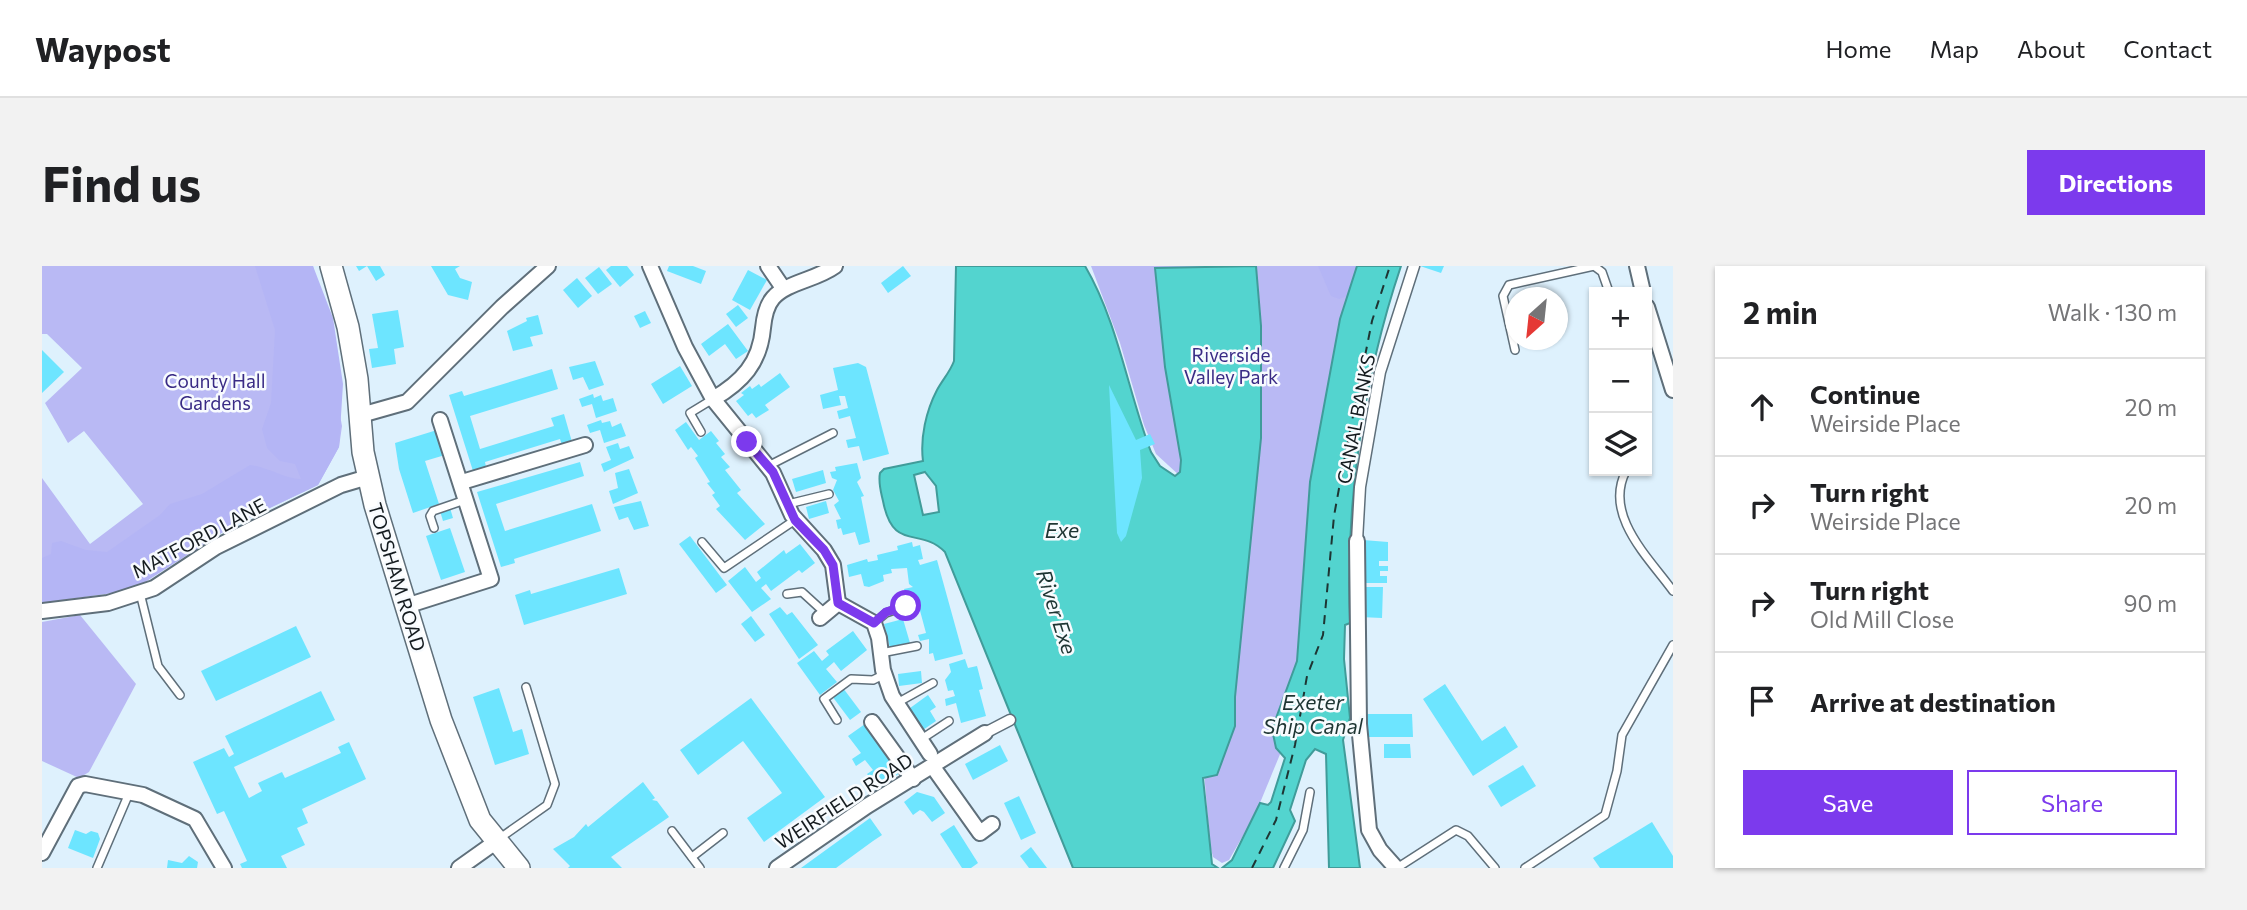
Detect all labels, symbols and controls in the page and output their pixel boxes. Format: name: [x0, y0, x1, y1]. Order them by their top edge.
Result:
text: Waypost: [35, 28, 171, 69]
text: Home: [1826, 34, 1892, 63]
text: Map: [1930, 34, 1979, 63]
text: About: [2017, 34, 2085, 63]
text: Contact: [2123, 34, 2212, 63]
button: Directions: [2027, 150, 2205, 215]
text: Find us: [42, 152, 201, 212]
north arrow: [1505, 287, 1568, 350]
map controls: [1589, 287, 1652, 476]
button: +: [1589, 287, 1652, 350]
text: 2 min: [1743, 293, 1818, 330]
text: Walk · 130 m: [2048, 298, 2177, 326]
park label: Riverside Valley Park: [1184, 343, 1278, 388]
button: −: [1589, 350, 1652, 413]
street label: CANAL BANKS: [1332, 352, 1379, 486]
park label: County Hall Gardens: [165, 369, 265, 414]
text: Continue: [1810, 378, 1920, 409]
icon: ahead: [1743, 388, 1781, 426]
text: 20 m: [2125, 393, 2177, 421]
text: Weirside Place: [1810, 409, 1961, 437]
button: layers: [1589, 413, 1652, 476]
route end: [731, 426, 762, 457]
text: Turn right: [1810, 476, 1929, 507]
icon: right: [1743, 486, 1781, 524]
text: 20 m: [2125, 491, 2177, 519]
street label: MATFORD LANE: [128, 493, 270, 583]
street label: TOPSHAM ROAD: [364, 500, 431, 654]
text: Weirside Place: [1810, 507, 1961, 535]
water label: Exe: [1045, 517, 1079, 542]
water label: River Exe: [1032, 566, 1083, 657]
text: Turn right: [1810, 574, 1929, 605]
icon: right: [1743, 584, 1781, 622]
text: 90 m: [2124, 589, 2177, 617]
route start: [890, 590, 921, 621]
text: Old Mill Close: [1810, 605, 1954, 633]
icon: arrive: [1743, 682, 1781, 720]
text: Arrive at destination: [1810, 686, 2056, 717]
water label: Exeter Ship Canal: [1263, 689, 1364, 738]
street label: WEIRFIELD ROAD: [771, 748, 917, 854]
button: Save: [1743, 770, 1953, 835]
button: Share: [1967, 770, 2177, 835]

